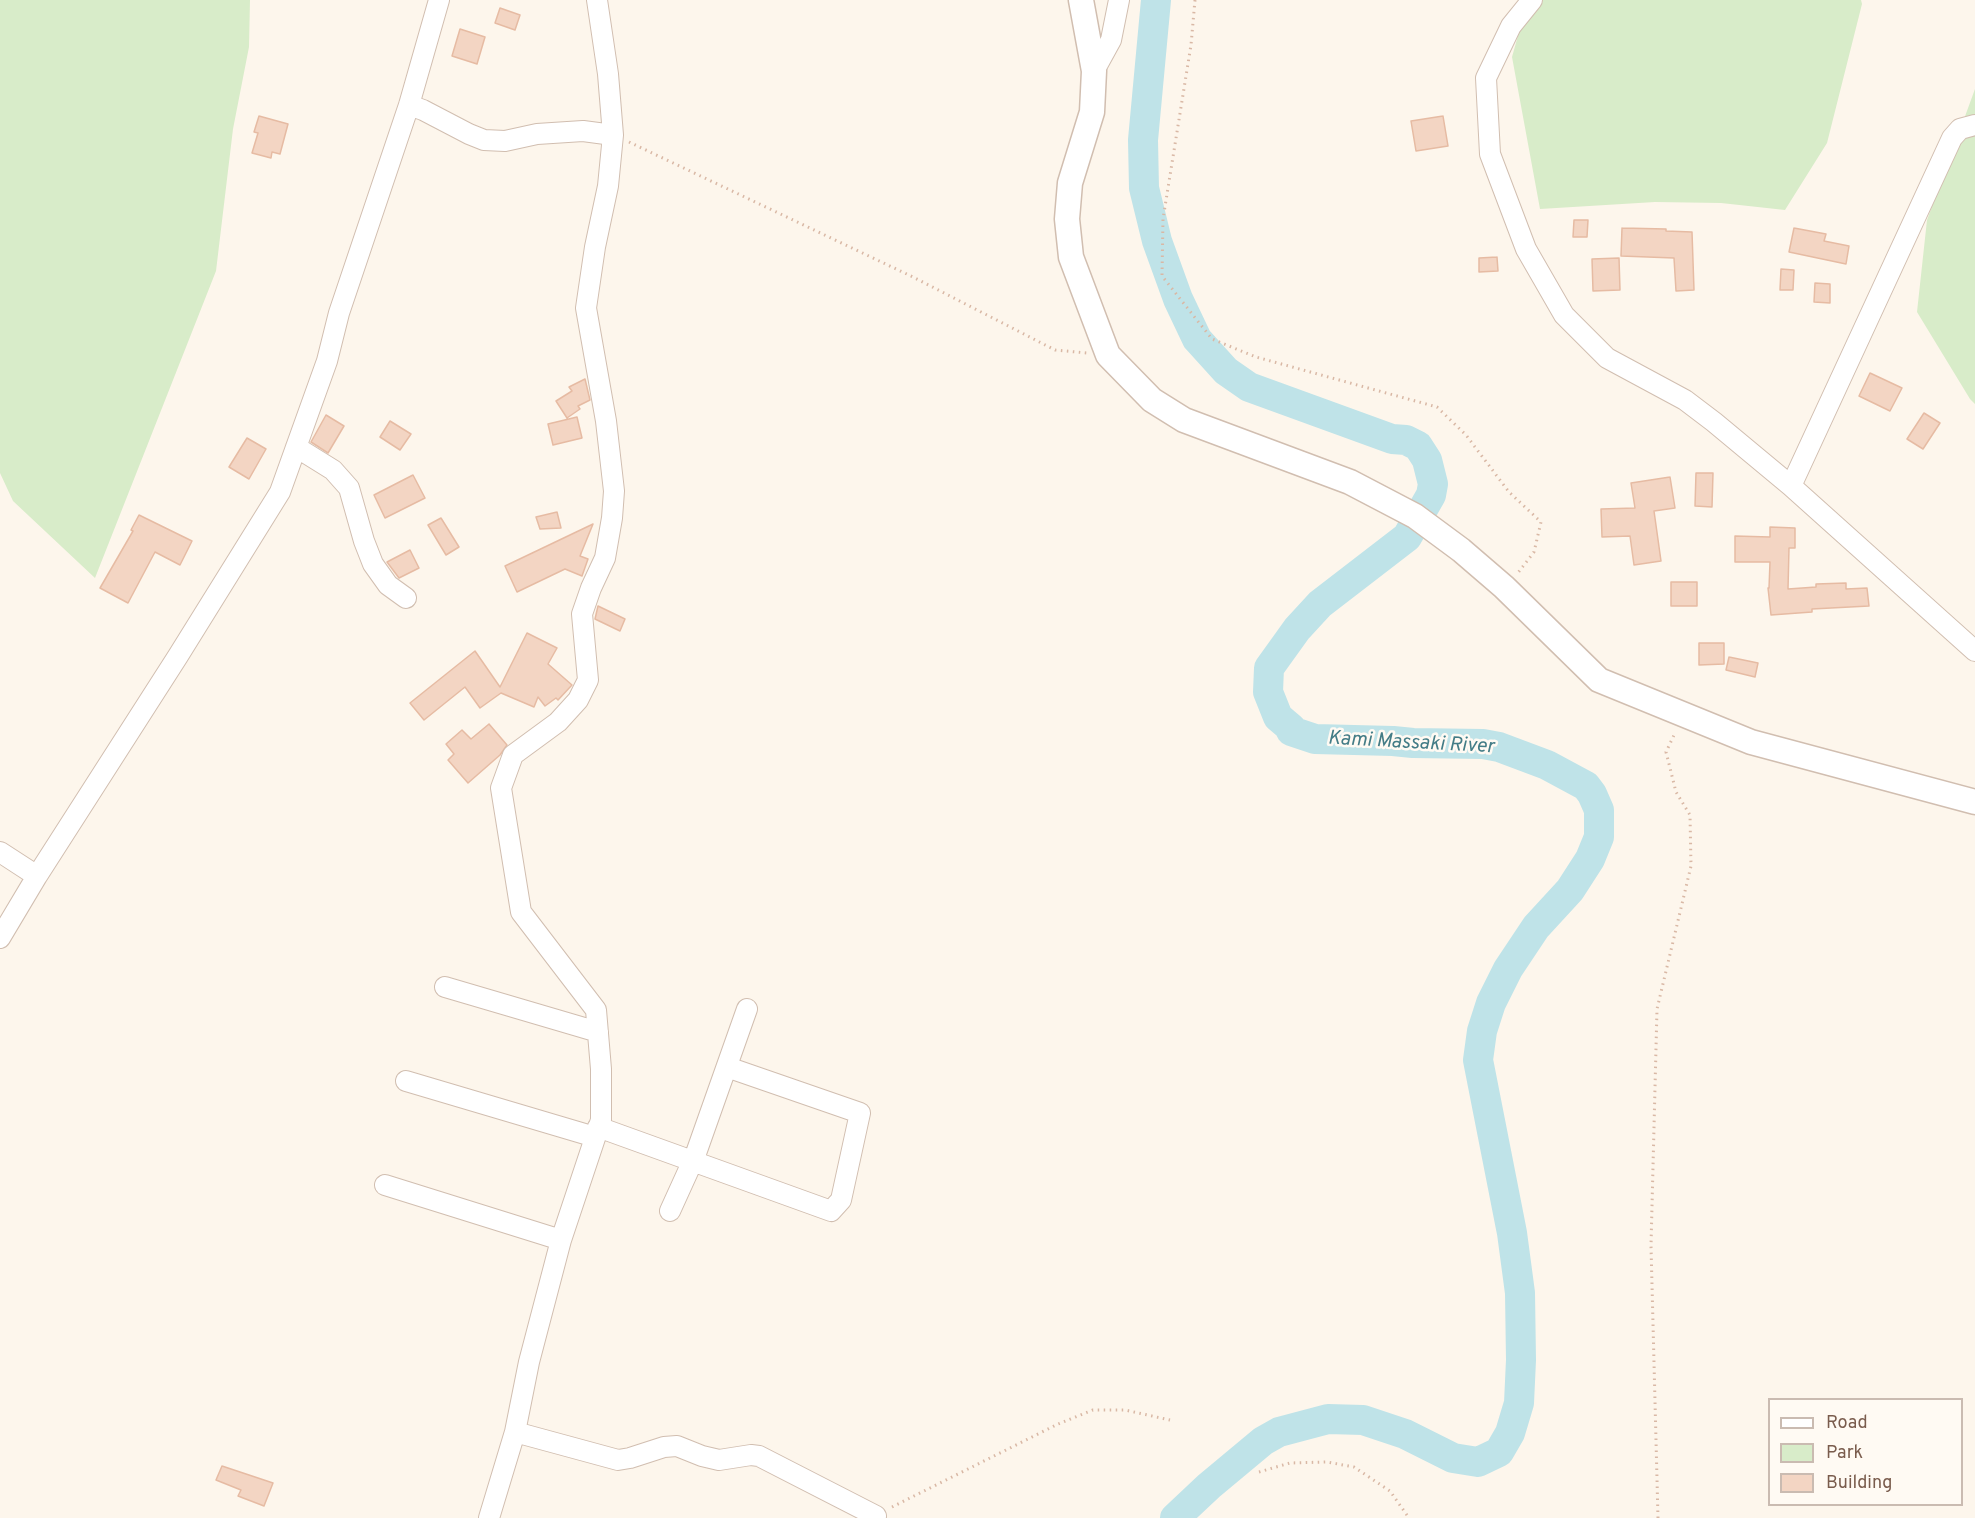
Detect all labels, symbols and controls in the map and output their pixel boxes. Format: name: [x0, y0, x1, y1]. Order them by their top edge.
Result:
water label: Kami Massaki River: [1327, 728, 1495, 760]
legend: [1768, 1398, 1963, 1506]
text: Road: [1826, 1412, 1868, 1435]
text: Park: [1826, 1442, 1863, 1465]
text: Building: [1826, 1472, 1892, 1495]

